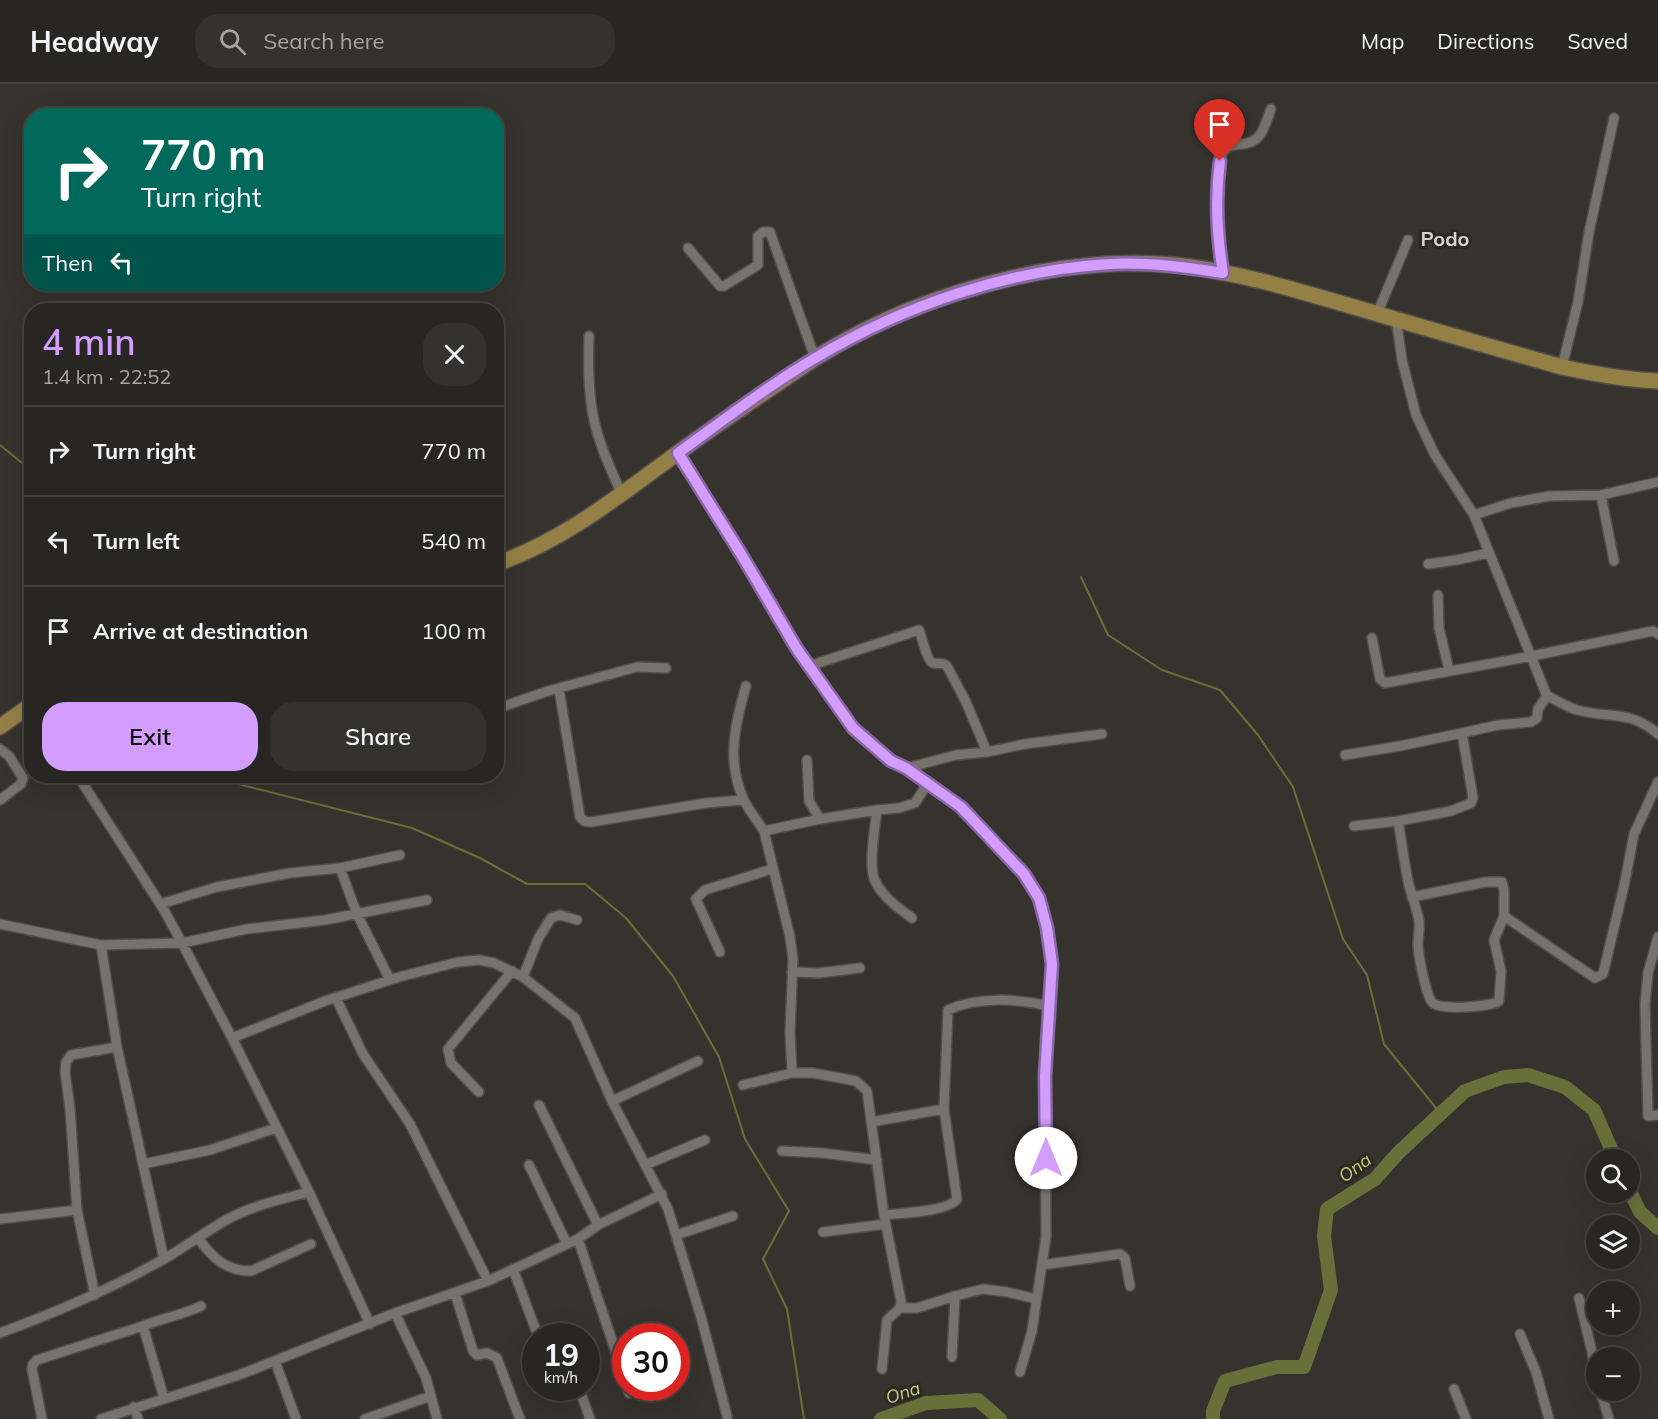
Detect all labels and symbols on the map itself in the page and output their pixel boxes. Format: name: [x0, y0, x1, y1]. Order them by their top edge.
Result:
pin: [1194, 99, 1245, 161]
district label: Podo: [1421, 226, 1470, 251]
position arrow: [1014, 1126, 1078, 1190]
water label: Ona: [1334, 1148, 1376, 1187]
speed limit sign: 30: [612, 1323, 690, 1401]
water label: Ona: [883, 1376, 923, 1409]

